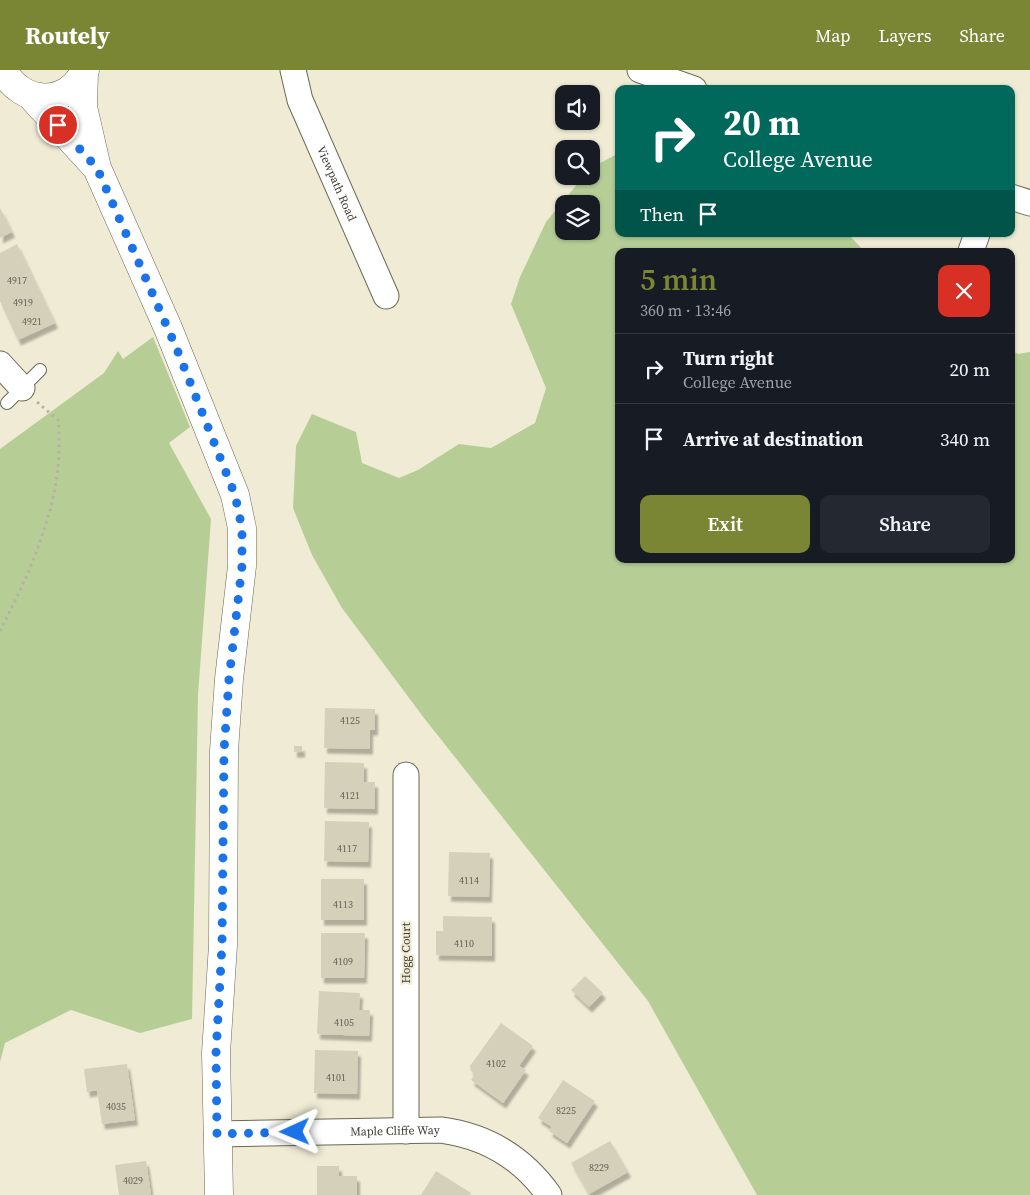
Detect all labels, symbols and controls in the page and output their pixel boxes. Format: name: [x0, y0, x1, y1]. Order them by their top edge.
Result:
text: Routely: [25, 19, 110, 52]
text: Map: [815, 23, 850, 48]
text: Layers: [878, 23, 931, 48]
text: Share: [959, 23, 1005, 48]
map controls: [555, 85, 600, 240]
button: sound: [555, 85, 600, 130]
text: 20 m: [723, 99, 800, 147]
pin: [37, 104, 79, 146]
icon: right: [640, 105, 705, 170]
icon: arrive: [44, 111, 72, 139]
button: search: [555, 140, 600, 185]
street label: Viewpath Road: [313, 143, 360, 224]
text: College Avenue: [723, 144, 873, 174]
button: layers: [555, 195, 600, 240]
icon: arrive: [694, 200, 722, 228]
text: Then: [640, 201, 684, 227]
text: 5 min: [640, 259, 717, 300]
button: close: [938, 265, 990, 317]
house number: 4917: [7, 274, 27, 287]
house number: 4919: [13, 296, 33, 309]
text: 360 m · 13:46: [640, 299, 731, 321]
house number: 4921: [22, 315, 42, 328]
text: Turn right: [683, 345, 774, 371]
icon: right: [640, 355, 668, 383]
text: 20 m: [949, 356, 990, 382]
text: College Avenue: [683, 371, 792, 393]
icon: arrive: [640, 425, 668, 453]
text: Arrive at destination: [683, 426, 863, 452]
text: 340 m: [940, 426, 990, 452]
button: Exit: [640, 495, 810, 553]
button: Share: [820, 495, 990, 553]
house number: 4125: [340, 714, 360, 727]
house number: 4121: [340, 789, 360, 802]
house number: 4117: [337, 842, 357, 855]
house number: 4114: [459, 874, 479, 887]
house number: 4113: [333, 898, 353, 911]
street label: Hogg Court: [398, 922, 414, 984]
house number: 4110: [454, 937, 474, 950]
house number: 4109: [333, 955, 353, 968]
house number: 4105: [334, 1016, 354, 1029]
house number: 4102: [486, 1057, 506, 1070]
house number: 4101: [326, 1071, 346, 1084]
house number: 4035: [106, 1100, 126, 1113]
house number: 8225: [556, 1104, 576, 1117]
position arrow: [268, 1105, 320, 1157]
street label: Maple Cliffe Way: [350, 1122, 441, 1140]
house number: 8229: [589, 1161, 609, 1174]
house number: 4029: [123, 1174, 143, 1187]

